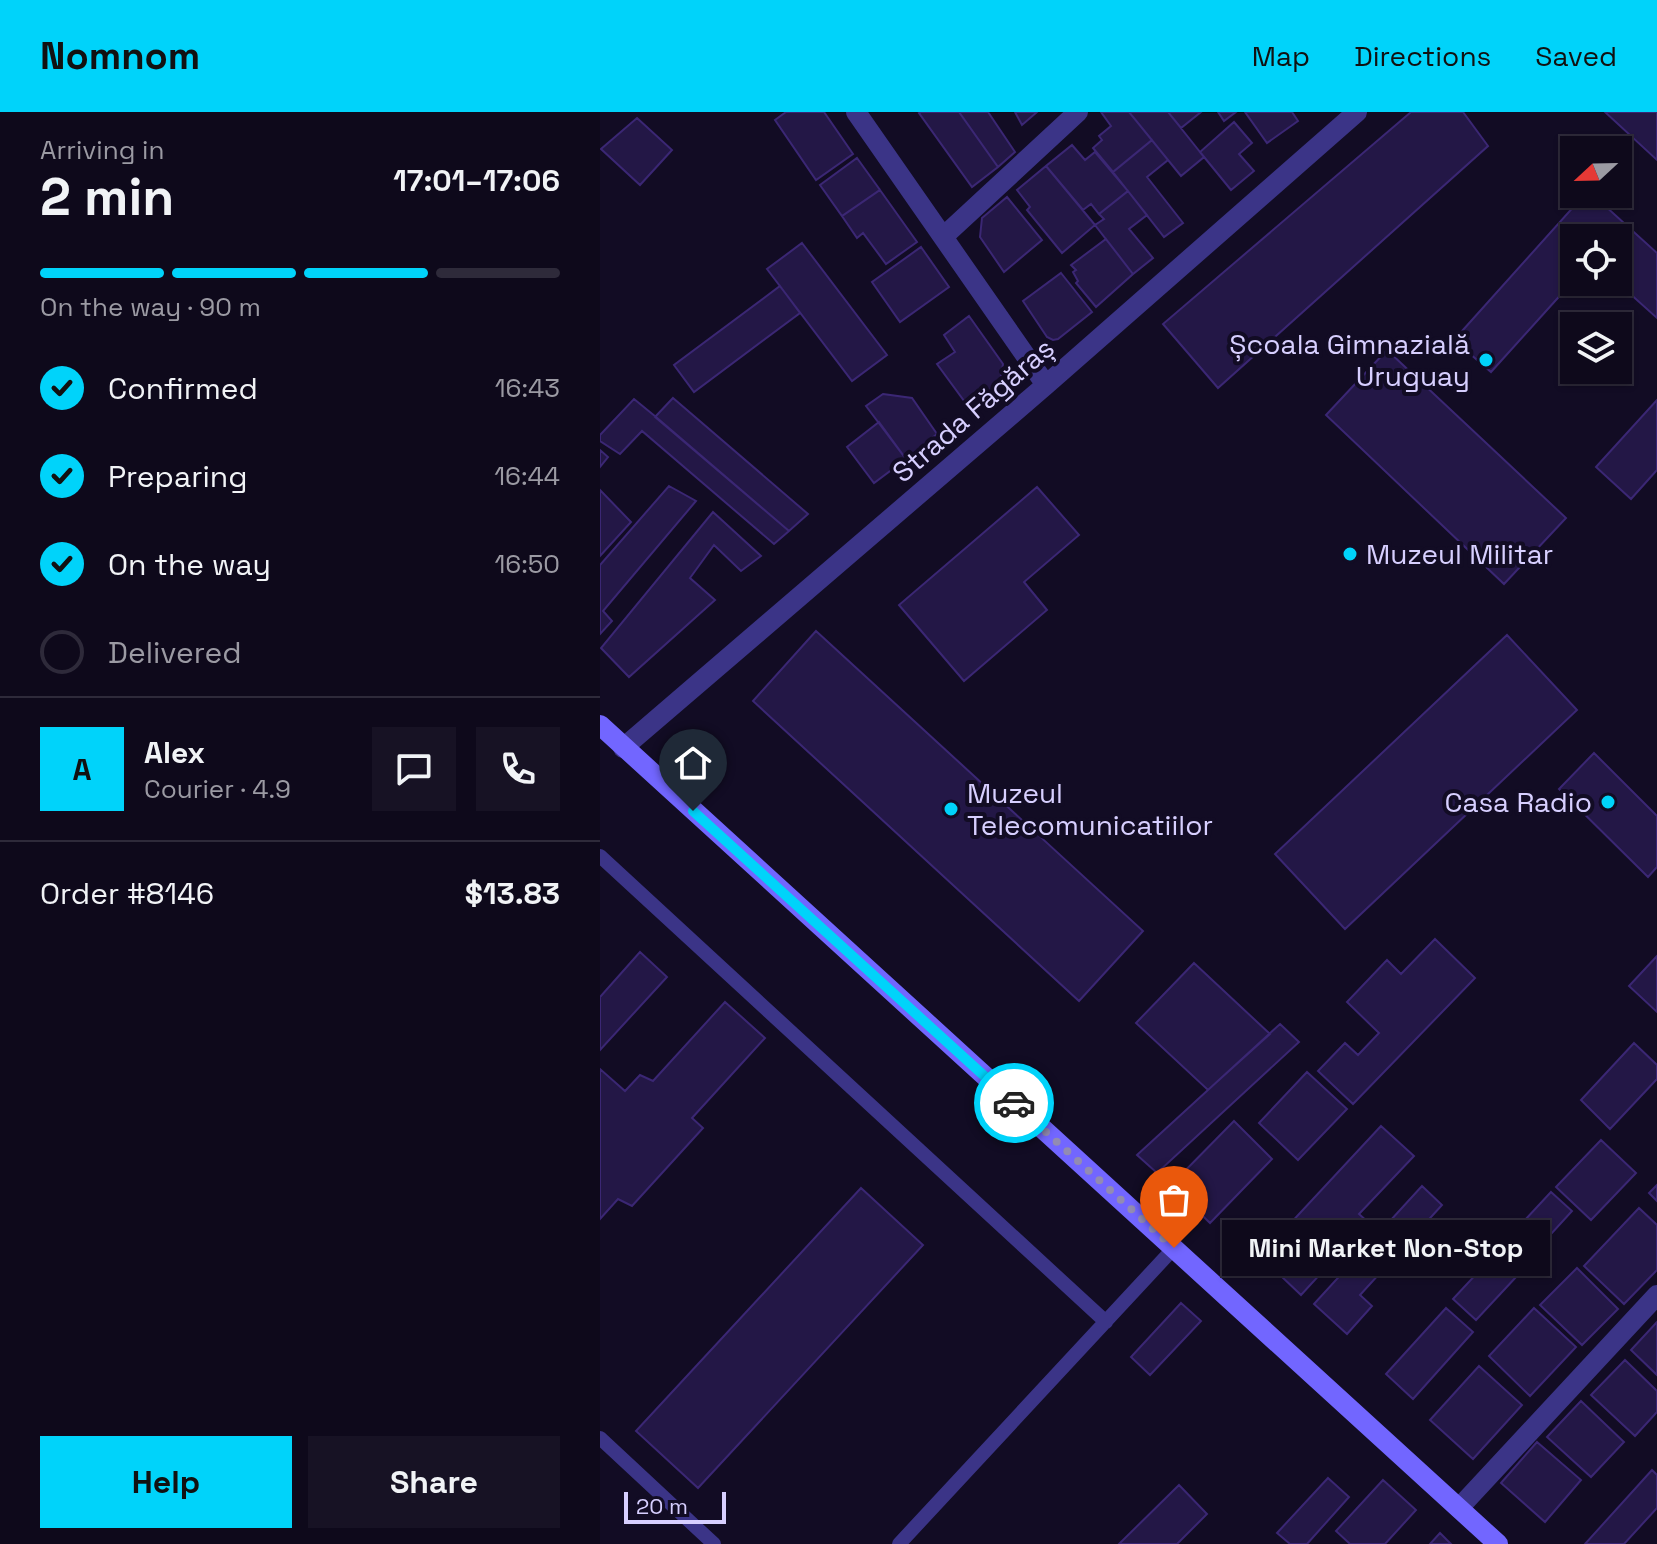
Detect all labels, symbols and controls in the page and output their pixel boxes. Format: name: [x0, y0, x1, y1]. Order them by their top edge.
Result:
text: Nomnom: [40, 32, 200, 80]
text: Map: [1252, 38, 1310, 74]
text: Directions: [1354, 38, 1491, 74]
text: Saved: [1535, 38, 1617, 74]
text: Arriving in: [40, 133, 164, 167]
north arrow: [1560, 136, 1632, 208]
map controls: [1560, 136, 1632, 384]
text: 17:01–17:06: [393, 161, 560, 200]
text: 2 min: [40, 164, 174, 230]
button: locate: [1560, 224, 1632, 296]
text: On the way · 90 m: [40, 290, 261, 324]
button: layers: [1560, 312, 1632, 384]
place label: Școala Gimnazială Uruguay: [1229, 326, 1470, 394]
street label: Strada Făgăraș: [885, 330, 1061, 490]
marker: Școala Gimnazială Uruguay: [1477, 351, 1495, 369]
icon: check: [40, 366, 84, 410]
text: Confirmed: [108, 369, 258, 408]
text: 16:43: [495, 371, 560, 405]
icon: check: [40, 454, 84, 498]
text: Preparing: [108, 457, 247, 496]
text: 16:44: [494, 459, 560, 493]
place label: Muzeul Militar: [1366, 536, 1553, 572]
icon: check: [40, 542, 84, 586]
text: On the way: [108, 545, 271, 584]
marker: Muzeul Militar: [1341, 545, 1359, 563]
text: 16:50: [494, 547, 560, 581]
text: Delivered: [108, 633, 242, 672]
button: chat: [372, 727, 456, 811]
button: phone: [476, 727, 560, 811]
pin: [659, 729, 727, 811]
text: Alex: [144, 733, 205, 772]
icon: home: [671, 741, 715, 785]
text: A: [72, 750, 92, 789]
text: Courier · 4.9: [144, 772, 291, 806]
place label: Muzeul Telecomunicatiilor: [967, 775, 1213, 843]
place label: Casa Radio: [1445, 784, 1592, 820]
marker: Casa Radio: [1599, 793, 1617, 811]
marker: Muzeul Telecomunicatiilor: [942, 800, 960, 818]
text: Order #8146: [40, 874, 214, 913]
text: $13.83: [465, 874, 560, 913]
courier: [974, 1063, 1054, 1143]
icon: car: [992, 1081, 1036, 1125]
pin: [1140, 1166, 1208, 1248]
icon: bag: [1152, 1178, 1196, 1222]
callout: Mini Market Non-Stop: [1222, 1220, 1550, 1276]
text: Mini Market Non-Stop: [1249, 1231, 1523, 1265]
button: Help: [40, 1436, 292, 1528]
button: Share: [308, 1436, 560, 1528]
scale bar: [624, 1488, 726, 1524]
text: 20 m: [636, 1492, 688, 1520]

